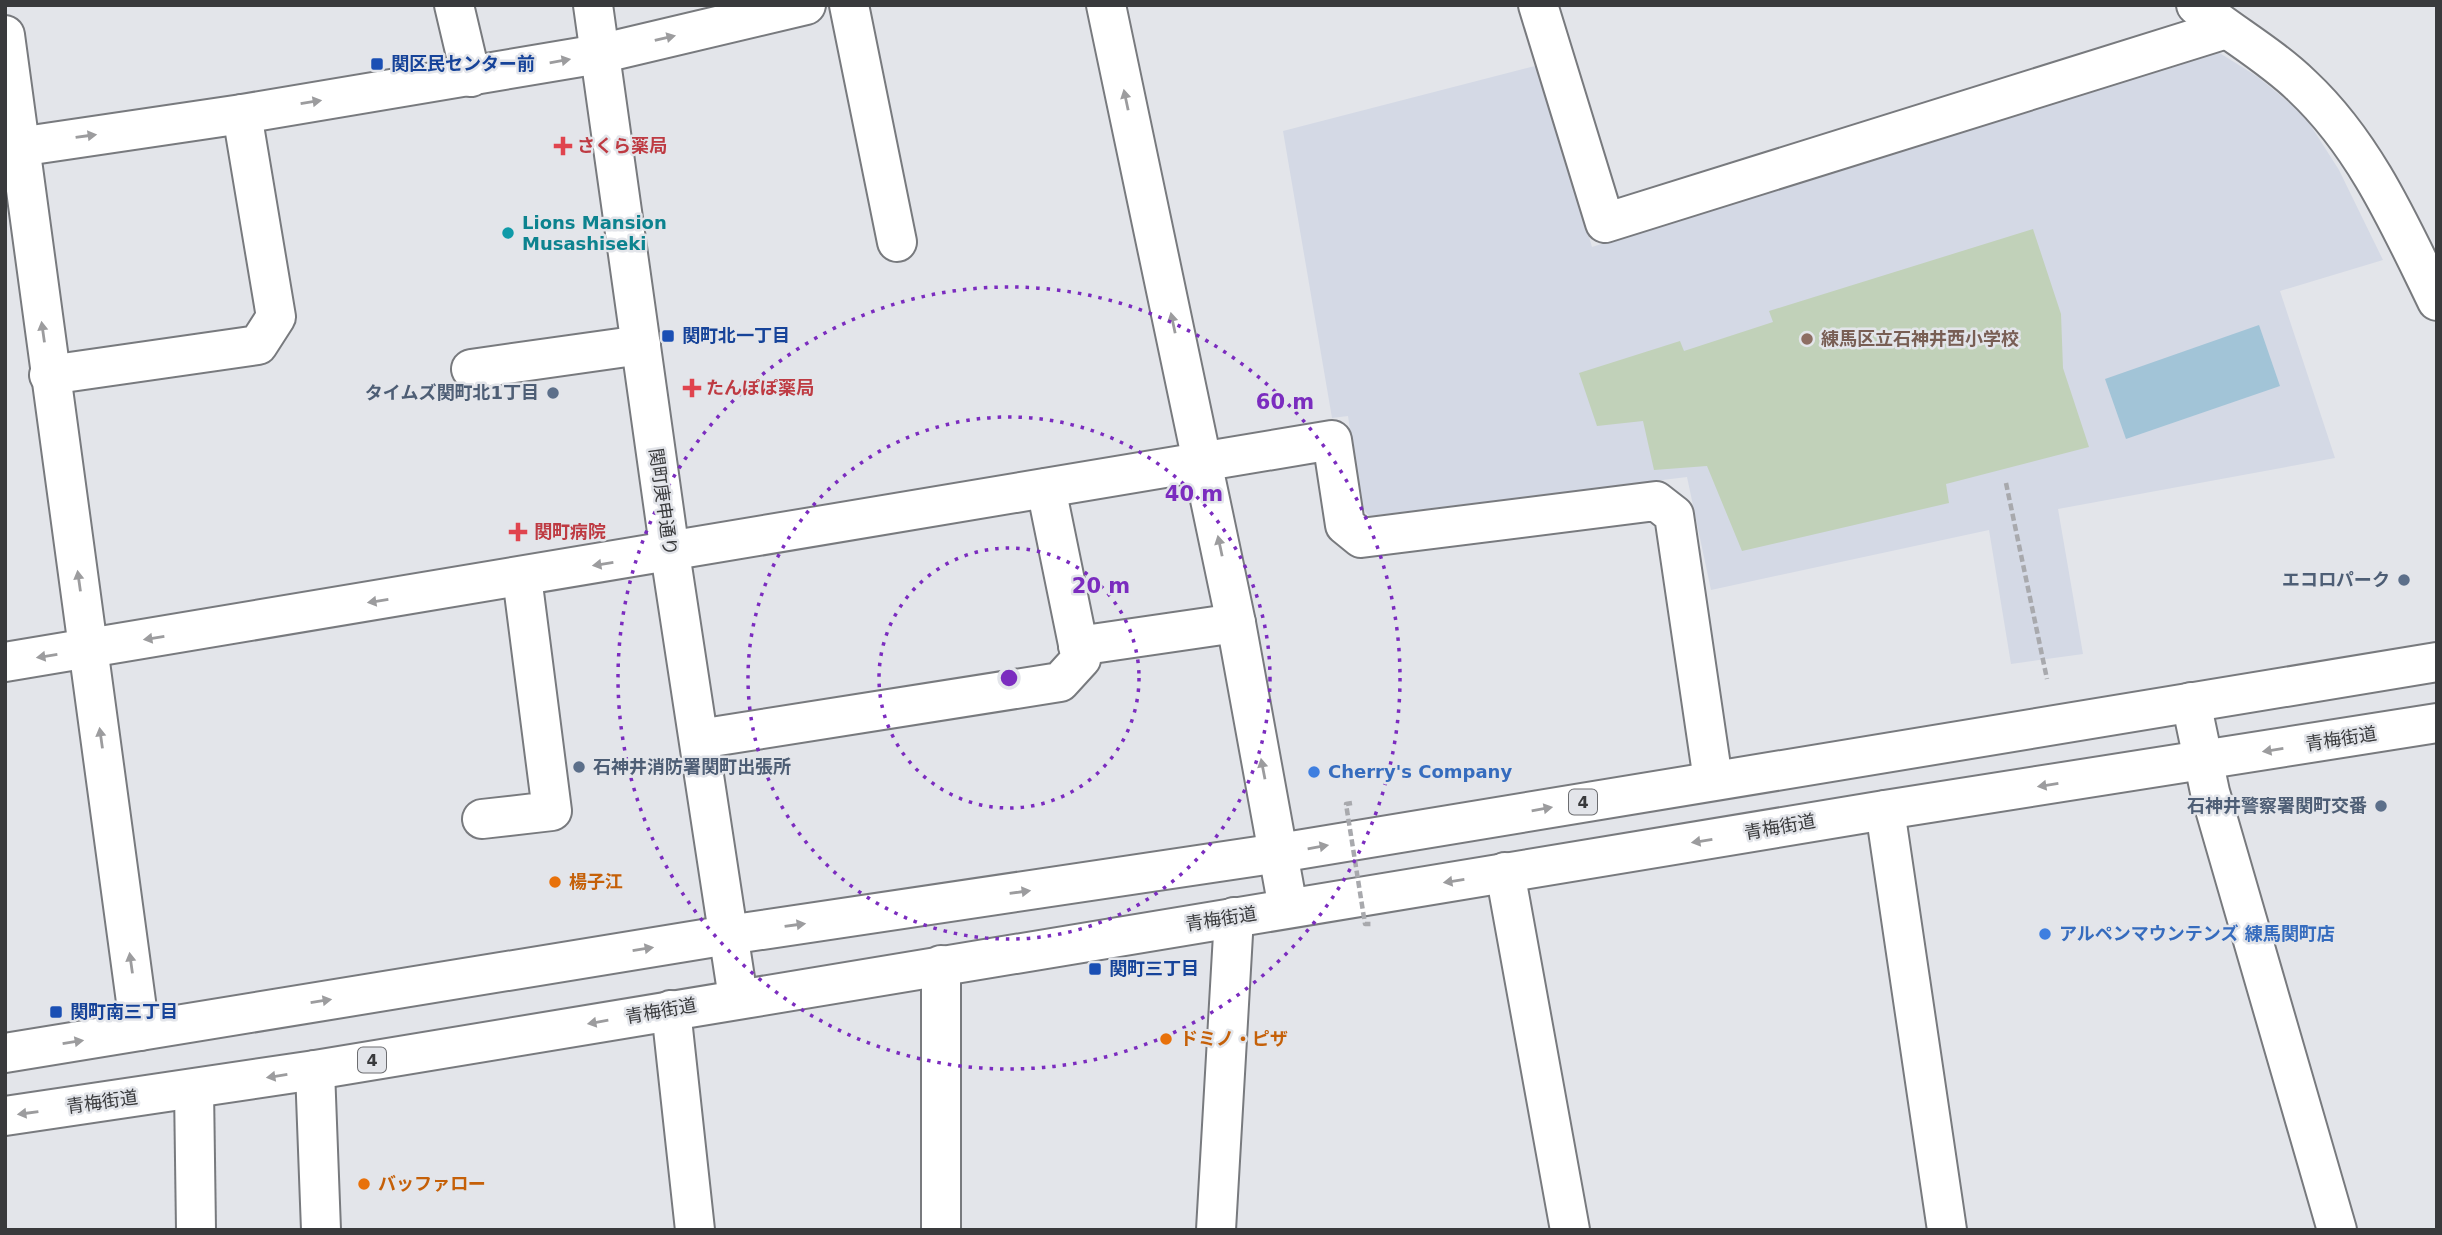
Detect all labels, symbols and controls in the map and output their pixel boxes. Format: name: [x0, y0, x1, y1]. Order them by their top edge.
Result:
one-way arrow: [654, 33, 676, 44]
place label: 関区民センター前: [391, 53, 535, 74]
one-way arrow: [549, 55, 571, 66]
marker: 関区民センター前: [369, 56, 385, 72]
one-way arrow: [1120, 89, 1131, 111]
one-way arrow: [300, 97, 322, 108]
one-way arrow: [75, 131, 97, 142]
place label: さくら薬局: [577, 135, 667, 156]
marker: さくら薬局: [555, 138, 571, 154]
place label: Lions Mansion Musashiseki: [522, 212, 667, 254]
marker: Lions Mansion Musashiseki: [500, 225, 516, 241]
one-way arrow: [1167, 312, 1178, 334]
one-way arrow: [38, 321, 49, 343]
place label: 関町北一丁目: [682, 325, 790, 346]
marker: 関町北一丁目: [660, 328, 676, 344]
place label: 練馬区立石神井西小学校: [1821, 328, 2019, 349]
marker: 練馬区立石神井西小学校: [1799, 331, 1815, 347]
place label: たんぽぽ薬局: [706, 377, 814, 398]
marker: たんぽぽ薬局: [684, 380, 700, 396]
place label: タイムズ関町北1丁目: [365, 382, 539, 403]
marker: タイムズ関町北1丁目: [545, 385, 561, 401]
text: 60 m: [1256, 390, 1314, 414]
street label: 関町庚申通り: [646, 447, 681, 557]
text: 40 m: [1165, 482, 1223, 506]
place label: 関町病院: [534, 521, 606, 542]
marker: 関町病院: [508, 522, 528, 542]
one-way arrow: [1214, 535, 1225, 557]
one-way arrow: [592, 559, 614, 570]
place label: エコロパーク: [2282, 569, 2390, 590]
one-way arrow: [73, 570, 84, 592]
marker: エコロパーク: [2396, 572, 2412, 588]
text: 20 m: [1072, 574, 1130, 598]
one-way arrow: [367, 596, 389, 607]
one-way arrow: [143, 633, 165, 644]
one-way arrow: [36, 650, 58, 661]
centre of rings: [997, 666, 1021, 690]
street label: 青梅街道: [2304, 723, 2378, 755]
one-way arrow: [95, 727, 106, 749]
one-way arrow: [2262, 745, 2284, 756]
place label: 石神井消防署関町出張所: [593, 756, 791, 777]
one-way arrow: [1258, 758, 1269, 780]
marker: 石神井消防署関町出張所: [571, 759, 587, 775]
place label: Cherry's Company: [1328, 761, 1512, 782]
marker: Cherry's Company: [1306, 764, 1322, 780]
one-way arrow: [2037, 780, 2059, 791]
road number: 4: [1569, 790, 1597, 814]
place label: 石神井警察署関町交番: [2187, 795, 2367, 816]
marker: 石神井警察署関町交番: [2373, 798, 2389, 814]
one-way arrow: [1531, 803, 1553, 814]
street label: 青梅街道: [1743, 810, 1817, 843]
one-way arrow: [1691, 836, 1713, 847]
one-way arrow: [1307, 841, 1329, 852]
place label: 楊子江: [569, 871, 623, 892]
marker: 楊子江: [547, 874, 563, 890]
one-way arrow: [1442, 876, 1464, 887]
one-way arrow: [1010, 886, 1032, 897]
street label: 青梅街道: [1184, 903, 1258, 935]
one-way arrow: [785, 919, 807, 930]
place label: アルペンマウンテンズ 練馬関町店: [2059, 923, 2335, 944]
marker: アルペンマウンテンズ 練馬関町店: [2037, 926, 2053, 942]
one-way arrow: [632, 943, 654, 954]
one-way arrow: [125, 952, 136, 974]
place label: 関町三丁目: [1109, 958, 1199, 979]
marker: 関町三丁目: [1087, 961, 1103, 977]
street label: 青梅街道: [624, 994, 698, 1027]
one-way arrow: [310, 995, 332, 1006]
place label: 関町南三丁目: [70, 1001, 178, 1022]
marker: 関町南三丁目: [48, 1004, 64, 1020]
one-way arrow: [587, 1017, 609, 1028]
place label: ドミノ・ピザ: [1180, 1028, 1288, 1049]
marker: ドミノ・ピザ: [1158, 1031, 1174, 1047]
one-way arrow: [62, 1036, 84, 1047]
road number: 4: [358, 1048, 386, 1072]
one-way arrow: [266, 1071, 288, 1082]
street label: 青梅街道: [65, 1086, 139, 1117]
one-way arrow: [17, 1107, 39, 1118]
place label: バッファロー: [378, 1173, 486, 1194]
marker: バッファロー: [356, 1176, 372, 1192]

